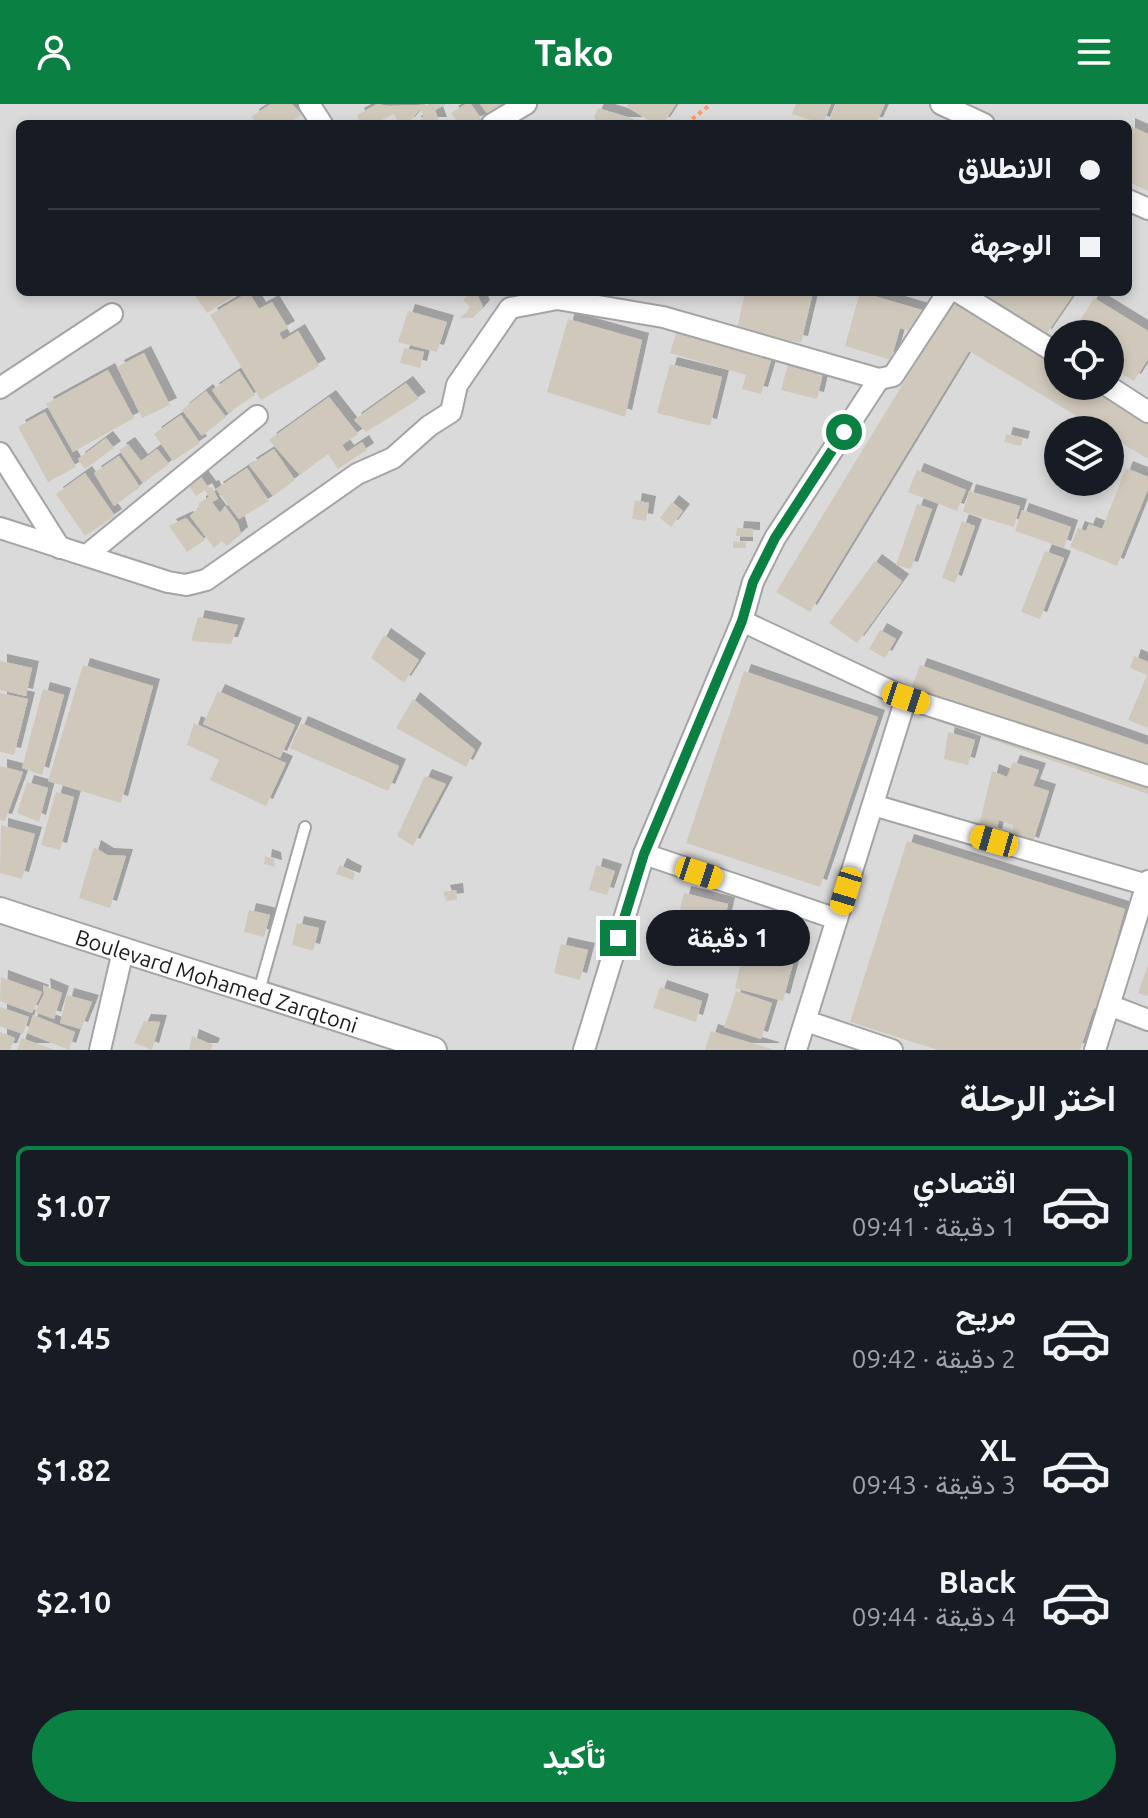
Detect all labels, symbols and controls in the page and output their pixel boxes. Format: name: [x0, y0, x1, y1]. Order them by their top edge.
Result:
icon: person: [32, 30, 76, 74]
icon: menu: [1072, 30, 1116, 74]
text: Tako: [534, 32, 614, 73]
text: الانطلاق: [958, 150, 1052, 184]
text: الوجهة: [970, 227, 1052, 261]
map controls: [1044, 320, 1124, 496]
button: locate: [1044, 320, 1124, 400]
route start: [826, 414, 862, 450]
button: layers: [1044, 416, 1124, 496]
car: [879, 679, 933, 717]
car: [968, 823, 1020, 859]
car: [672, 854, 726, 892]
car: [828, 865, 864, 917]
callout: 1 دقيقة: [646, 910, 810, 966]
route end: [600, 920, 636, 956]
street label: Boulevard Mohamed Zarqtoni: [73, 923, 361, 1037]
text: 1 دقيقة: [687, 923, 769, 952]
text: اختر الرحلة: [960, 1077, 1116, 1118]
text: اقتصادي: [913, 1165, 1016, 1199]
icon: car: [1040, 1170, 1112, 1242]
text: $1.07: [36, 1189, 111, 1223]
text: 1 دقيقة · 09:41: [852, 1212, 1016, 1241]
text: مريح: [956, 1297, 1016, 1331]
icon: car: [1040, 1302, 1112, 1374]
text: $1.45: [36, 1321, 111, 1355]
text: 2 دقيقة · 09:42: [852, 1344, 1016, 1373]
text: XL: [980, 1433, 1016, 1467]
icon: car: [1040, 1434, 1112, 1506]
text: $1.82: [36, 1453, 111, 1487]
text: 3 دقيقة · 09:43: [852, 1470, 1016, 1499]
text: Black: [939, 1565, 1016, 1599]
icon: car: [1040, 1566, 1112, 1638]
text: $2.10: [36, 1585, 111, 1619]
text: 4 دقيقة · 09:44: [852, 1602, 1016, 1631]
button: تأكيد: [32, 1710, 1116, 1802]

